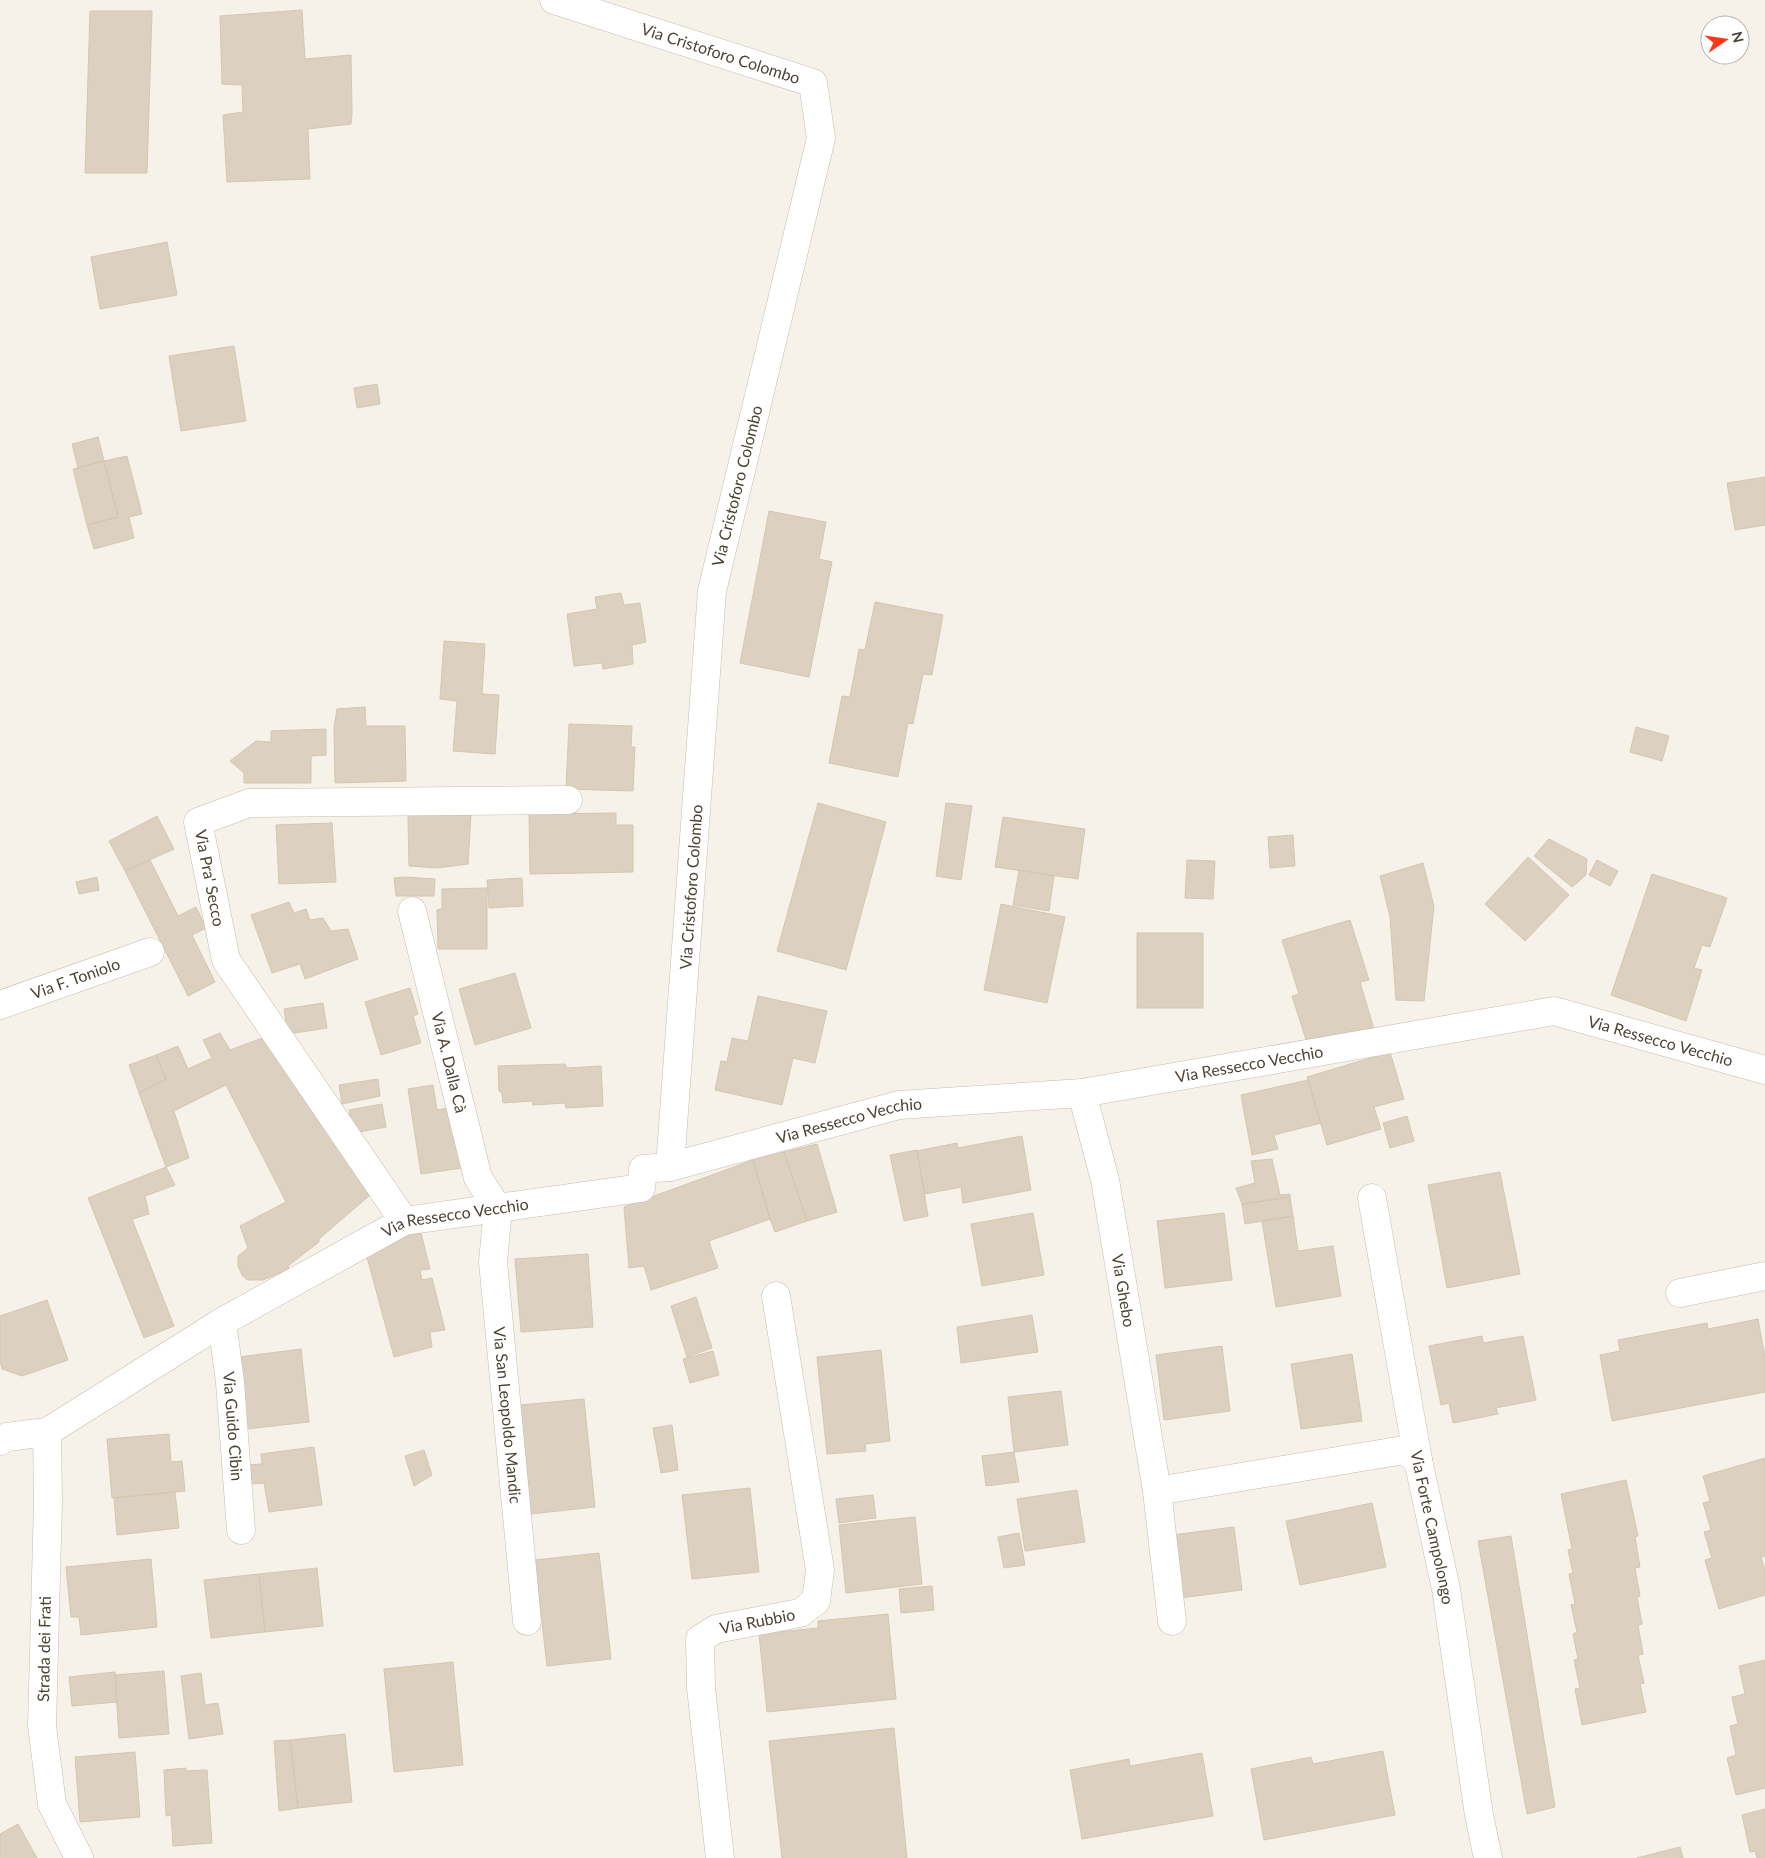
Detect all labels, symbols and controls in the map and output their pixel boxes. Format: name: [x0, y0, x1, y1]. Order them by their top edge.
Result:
north arrow: [1700, 15, 1750, 65]
street label: Via Cristoforo Colombo: [639, 19, 802, 87]
text: N: [1729, 30, 1748, 44]
street label: Via Cristoforo Colombo: [707, 403, 766, 568]
street label: Via Cristoforo Colombo: [675, 804, 706, 970]
street label: Via Pra' Secco: [192, 828, 229, 928]
street label: Via F. Toniolo: [28, 953, 122, 1002]
street label: Via A. Dalla Cà: [428, 1010, 472, 1115]
street label: Via Ressecco Vecchio: [1586, 1011, 1735, 1070]
street label: Via Ressecco Vecchio: [1174, 1041, 1324, 1086]
street label: Via Ressecco Vecchio: [774, 1094, 922, 1147]
street label: Via Ressecco Vecchio: [378, 1194, 530, 1241]
street label: Via Ghebo: [1109, 1252, 1139, 1328]
street label: Via San Leopoldo Mandic: [490, 1326, 526, 1505]
street label: Via Guido Cibin: [220, 1370, 247, 1482]
street label: Via Forte Campolongo: [1407, 1449, 1458, 1606]
street label: Strada dei Frati: [33, 1596, 54, 1702]
street label: Via Rubbio: [718, 1604, 796, 1637]

